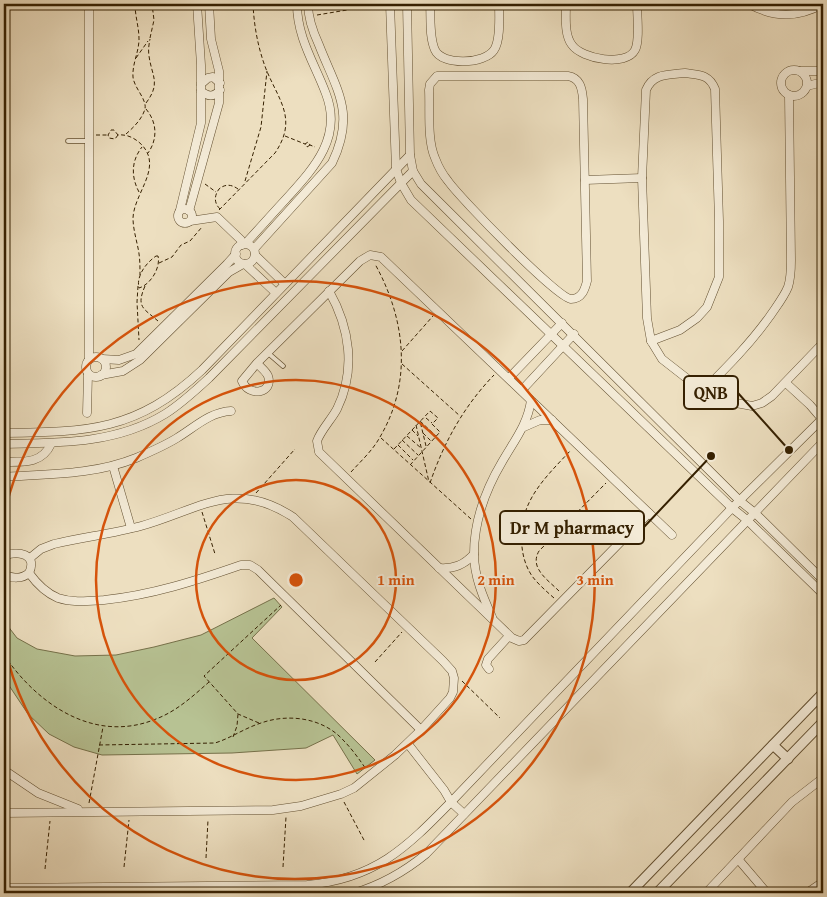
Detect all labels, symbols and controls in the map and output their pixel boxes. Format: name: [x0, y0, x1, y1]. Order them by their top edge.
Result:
callout: QNB: [684, 376, 738, 409]
text: QNB: [694, 379, 728, 406]
callout: Dr M pharmacy: [500, 511, 644, 544]
text: Dr M pharmacy: [510, 514, 635, 541]
text: 1 min: [377, 569, 415, 590]
text: 2 min: [477, 569, 515, 590]
text: 3 min: [576, 569, 614, 590]
centre of rings: [287, 571, 305, 589]

